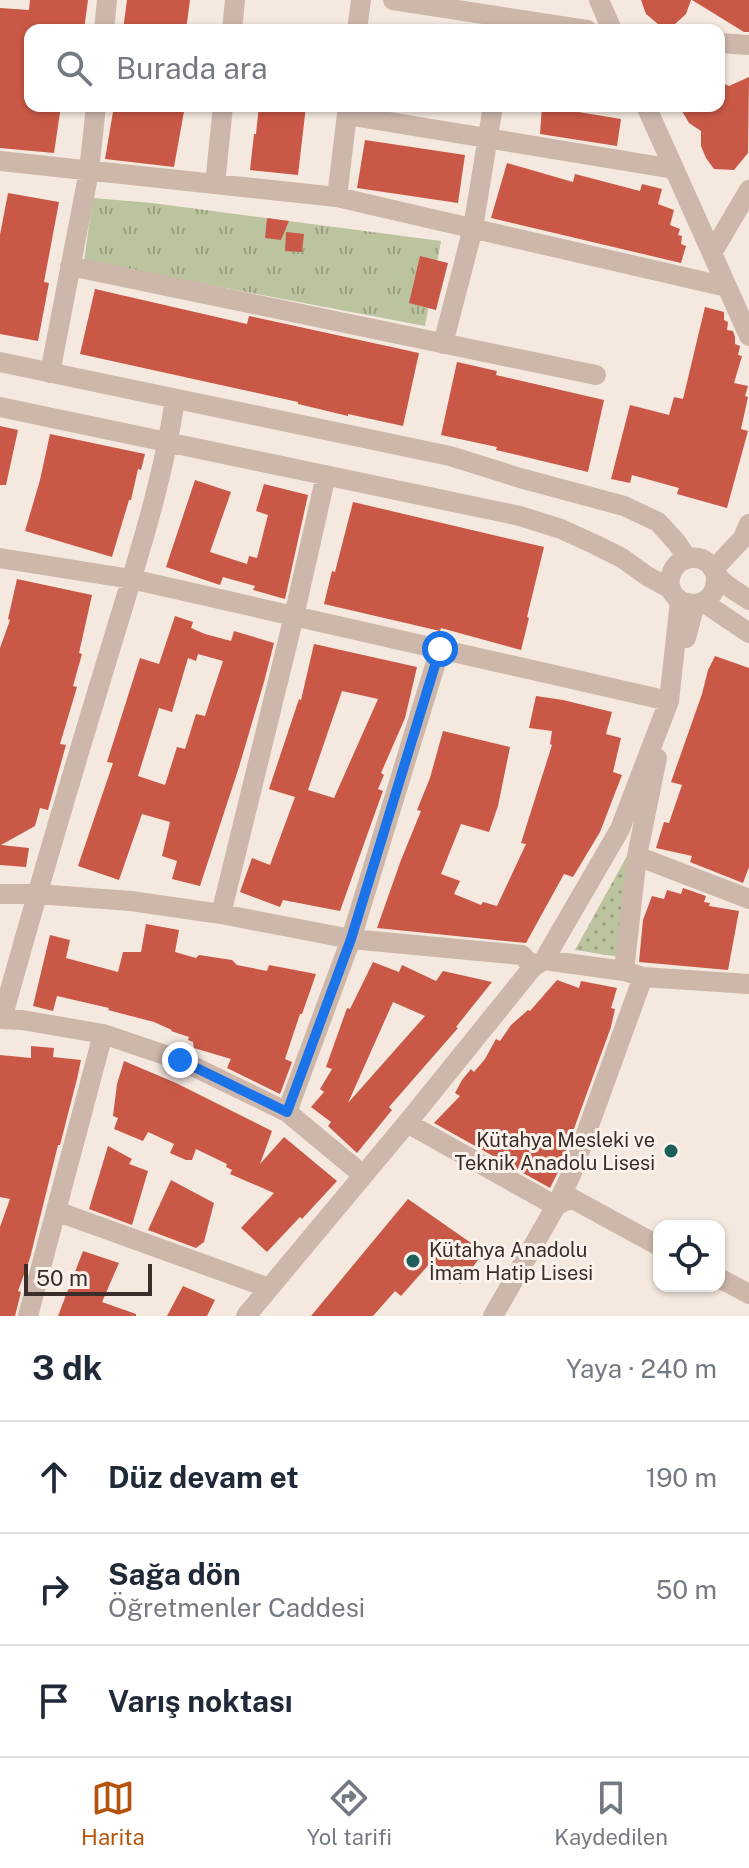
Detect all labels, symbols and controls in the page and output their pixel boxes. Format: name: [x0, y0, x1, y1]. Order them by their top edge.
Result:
search box: [24, 24, 725, 112]
icon: search: [52, 46, 96, 90]
text: Burada ara: [116, 50, 268, 86]
route start: [422, 631, 458, 667]
route end: [162, 1042, 198, 1078]
place label: Kütahya Mesleki ve Teknik Anadolu Lisesi: [454, 1128, 655, 1175]
marker: Kütahya Mesleki ve Teknik Anadolu Lisesi: [662, 1142, 680, 1160]
map controls: [653, 1220, 725, 1292]
button: locate: [653, 1220, 725, 1292]
place label: Kütahya Anadolu İmam Hatip Lisesi: [429, 1238, 593, 1285]
marker: Kütahya Anadolu İmam Hatip Lisesi: [404, 1252, 422, 1270]
scale bar: [24, 1260, 152, 1296]
text: 50 m: [36, 1265, 88, 1291]
text: 3 dk: [32, 1348, 103, 1388]
text: Yaya · 240 m: [566, 1353, 717, 1384]
icon: ahead: [32, 1455, 76, 1499]
text: Düz devam et: [108, 1459, 299, 1495]
text: 190 m: [646, 1462, 717, 1493]
text: Sağa dön: [108, 1556, 241, 1592]
icon: right: [32, 1567, 76, 1611]
text: 50 m: [656, 1574, 717, 1605]
text: Öğretmenler Caddesi: [108, 1592, 365, 1623]
icon: arrive: [32, 1679, 76, 1723]
text: Varış noktası: [108, 1683, 293, 1719]
tab: Harita: [81, 1776, 145, 1850]
tab: Yol tarifi: [307, 1776, 392, 1850]
tab: Kaydedilen: [554, 1776, 668, 1850]

